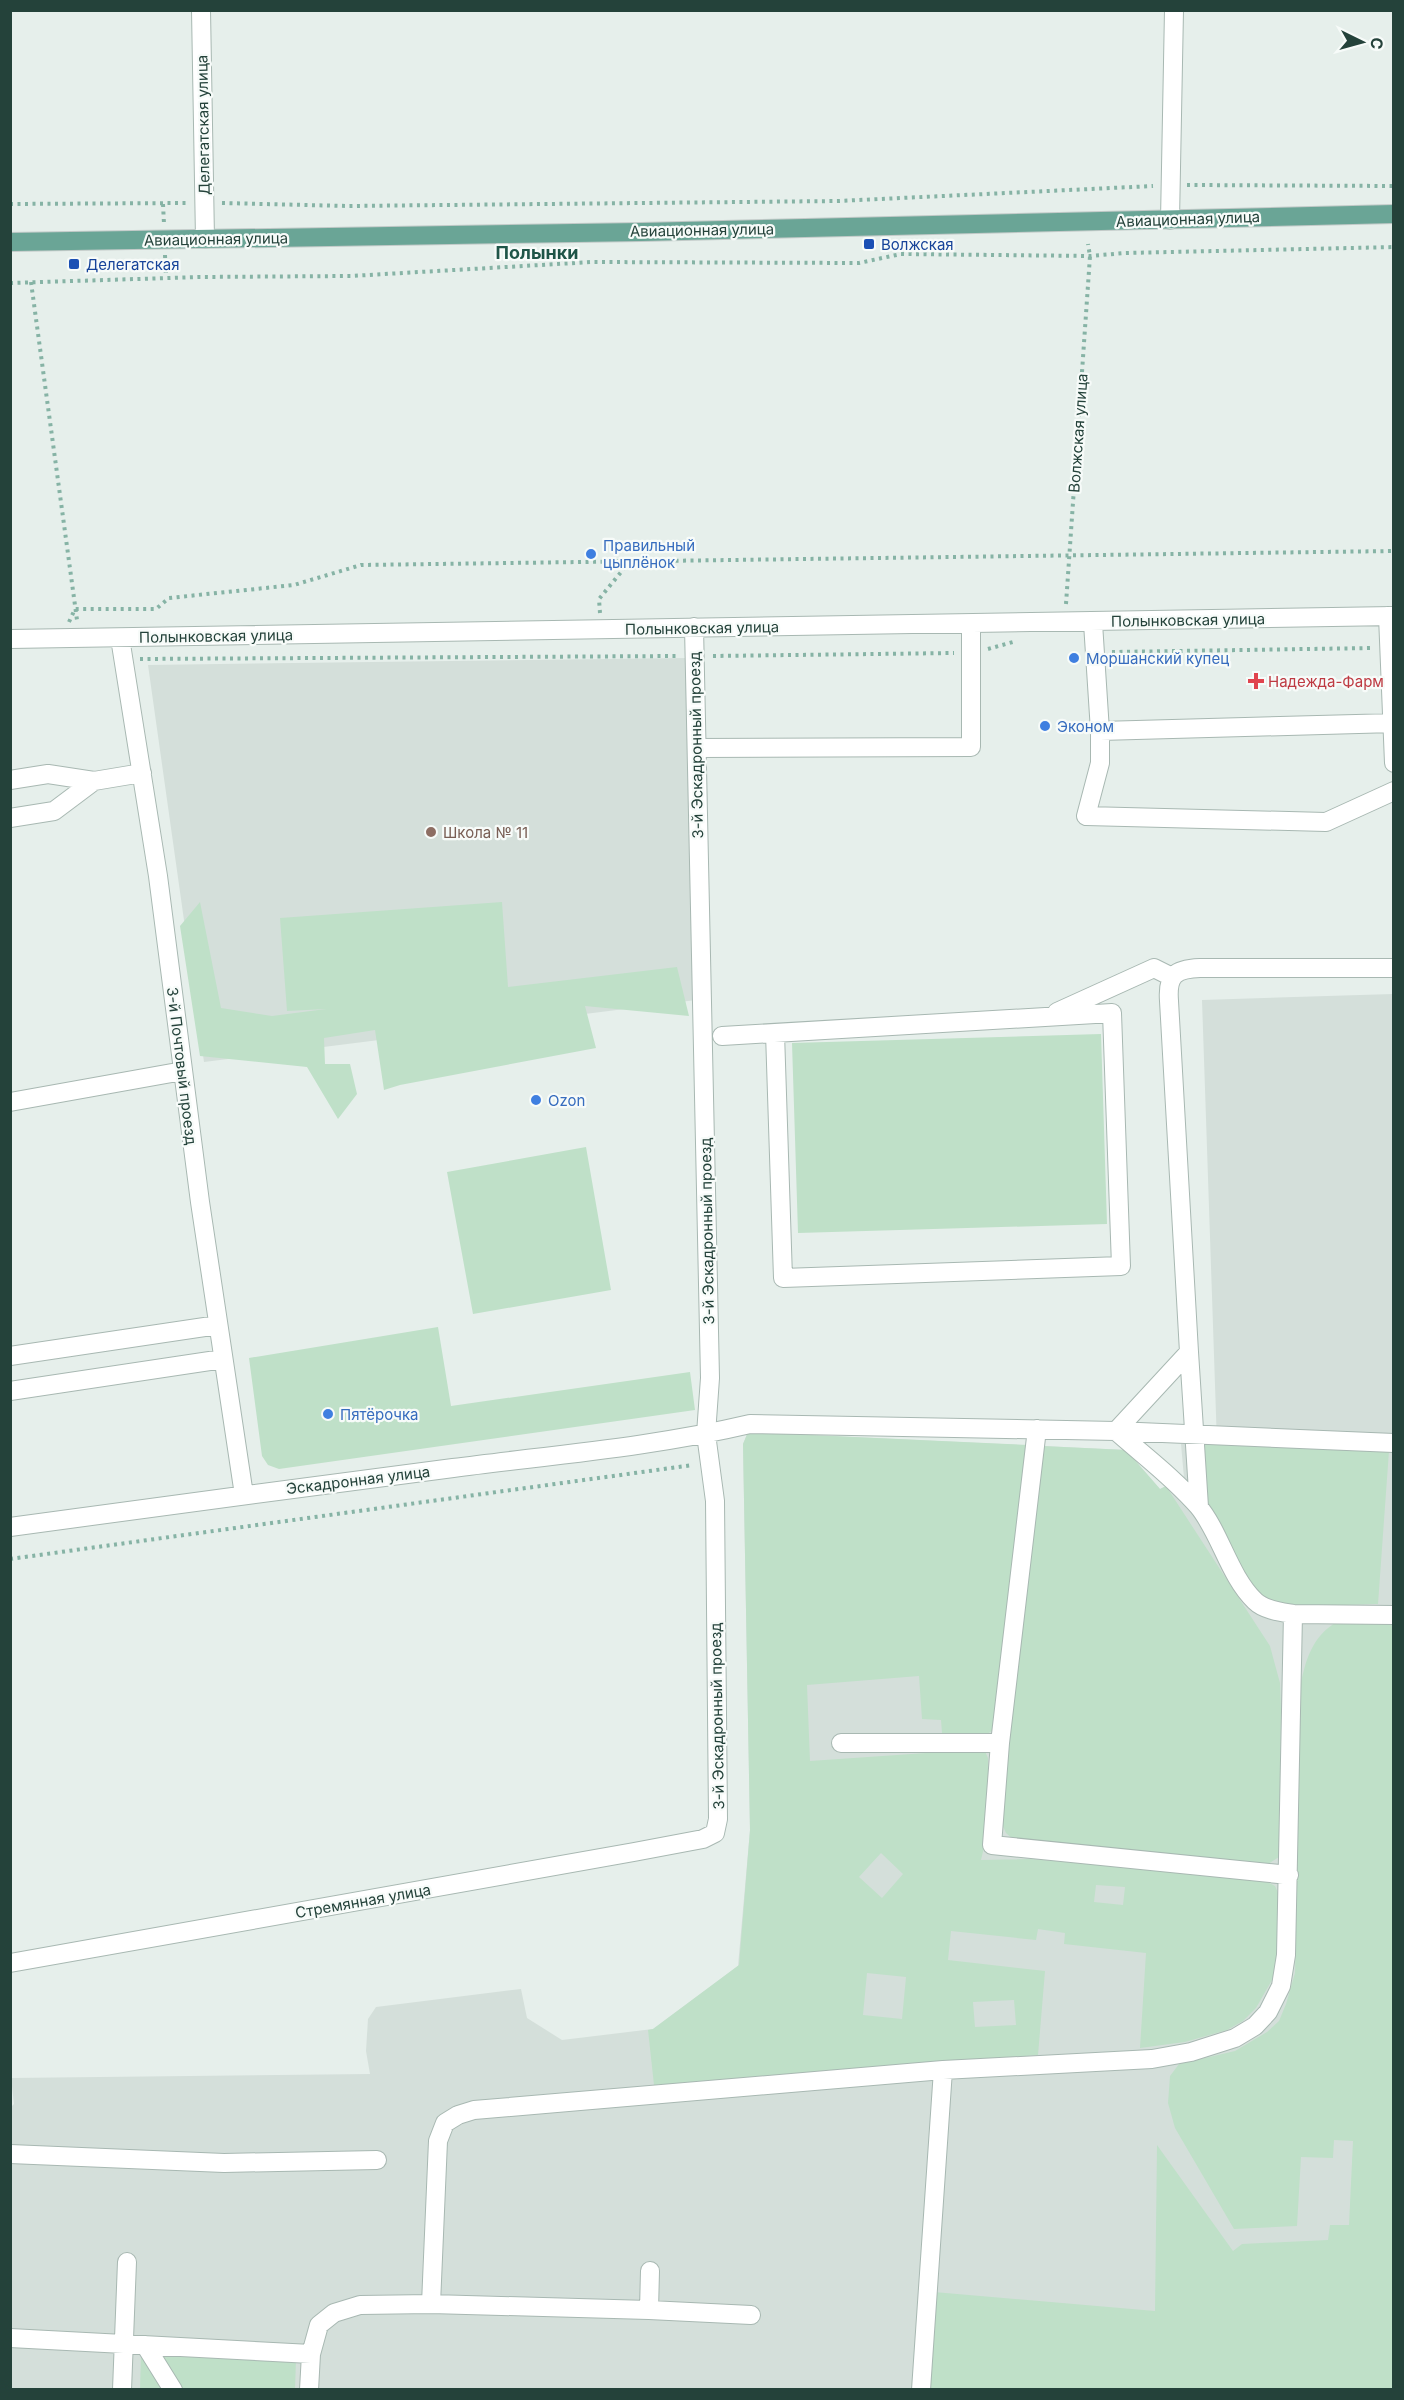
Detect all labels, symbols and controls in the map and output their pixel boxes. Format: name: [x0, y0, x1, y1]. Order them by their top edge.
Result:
north arrow: [1332, 12, 1392, 72]
text: С: [1366, 37, 1387, 50]
street label: Делегатская улица: [192, 55, 214, 195]
street label: Авиационная улица: [1116, 207, 1260, 231]
street label: Авиационная улица: [630, 219, 774, 241]
street label: Авиационная улица: [144, 228, 288, 250]
place label: Волжская: [881, 235, 954, 254]
marker: Волжская: [862, 237, 876, 251]
district label: Полынки: [496, 242, 578, 263]
place label: Делегатская: [86, 255, 180, 274]
marker: Делегатская: [67, 257, 81, 271]
street label: Волжская улица: [1064, 373, 1092, 493]
place label: Правильный цыплёнок: [603, 536, 695, 572]
marker: Правильный цыплёнок: [584, 547, 598, 561]
street label: Полынковская улица: [1111, 609, 1265, 631]
street label: Полынковская улица: [625, 617, 779, 639]
street label: Полынковская улица: [139, 625, 293, 647]
place label: Моршанский купец: [1086, 649, 1229, 668]
street label: 3-й Эскадронный проезд: [685, 651, 707, 839]
marker: Моршанский купец: [1067, 651, 1081, 665]
place label: Надежда-Фарм: [1268, 672, 1384, 691]
marker: Надежда-Фарм: [1249, 674, 1263, 688]
place label: Эконом: [1057, 717, 1114, 736]
marker: Эконом: [1038, 719, 1052, 733]
place label: Школа № 11: [443, 823, 528, 842]
marker: Школа № 11: [424, 825, 438, 839]
street label: 3-й Почтовый проезд: [163, 986, 201, 1146]
place label: Ozon: [548, 1091, 585, 1110]
marker: Ozon: [529, 1093, 543, 1107]
street label: 3-й Эскадронный проезд: [696, 1137, 718, 1325]
place label: Пятёрочка: [340, 1405, 419, 1424]
marker: Пятёрочка: [321, 1407, 335, 1421]
street label: Эскадронная улица: [285, 1462, 431, 1498]
street label: 3-й Эскадронный проезд: [706, 1622, 728, 1810]
street label: Стремянная улица: [294, 1880, 432, 1922]

